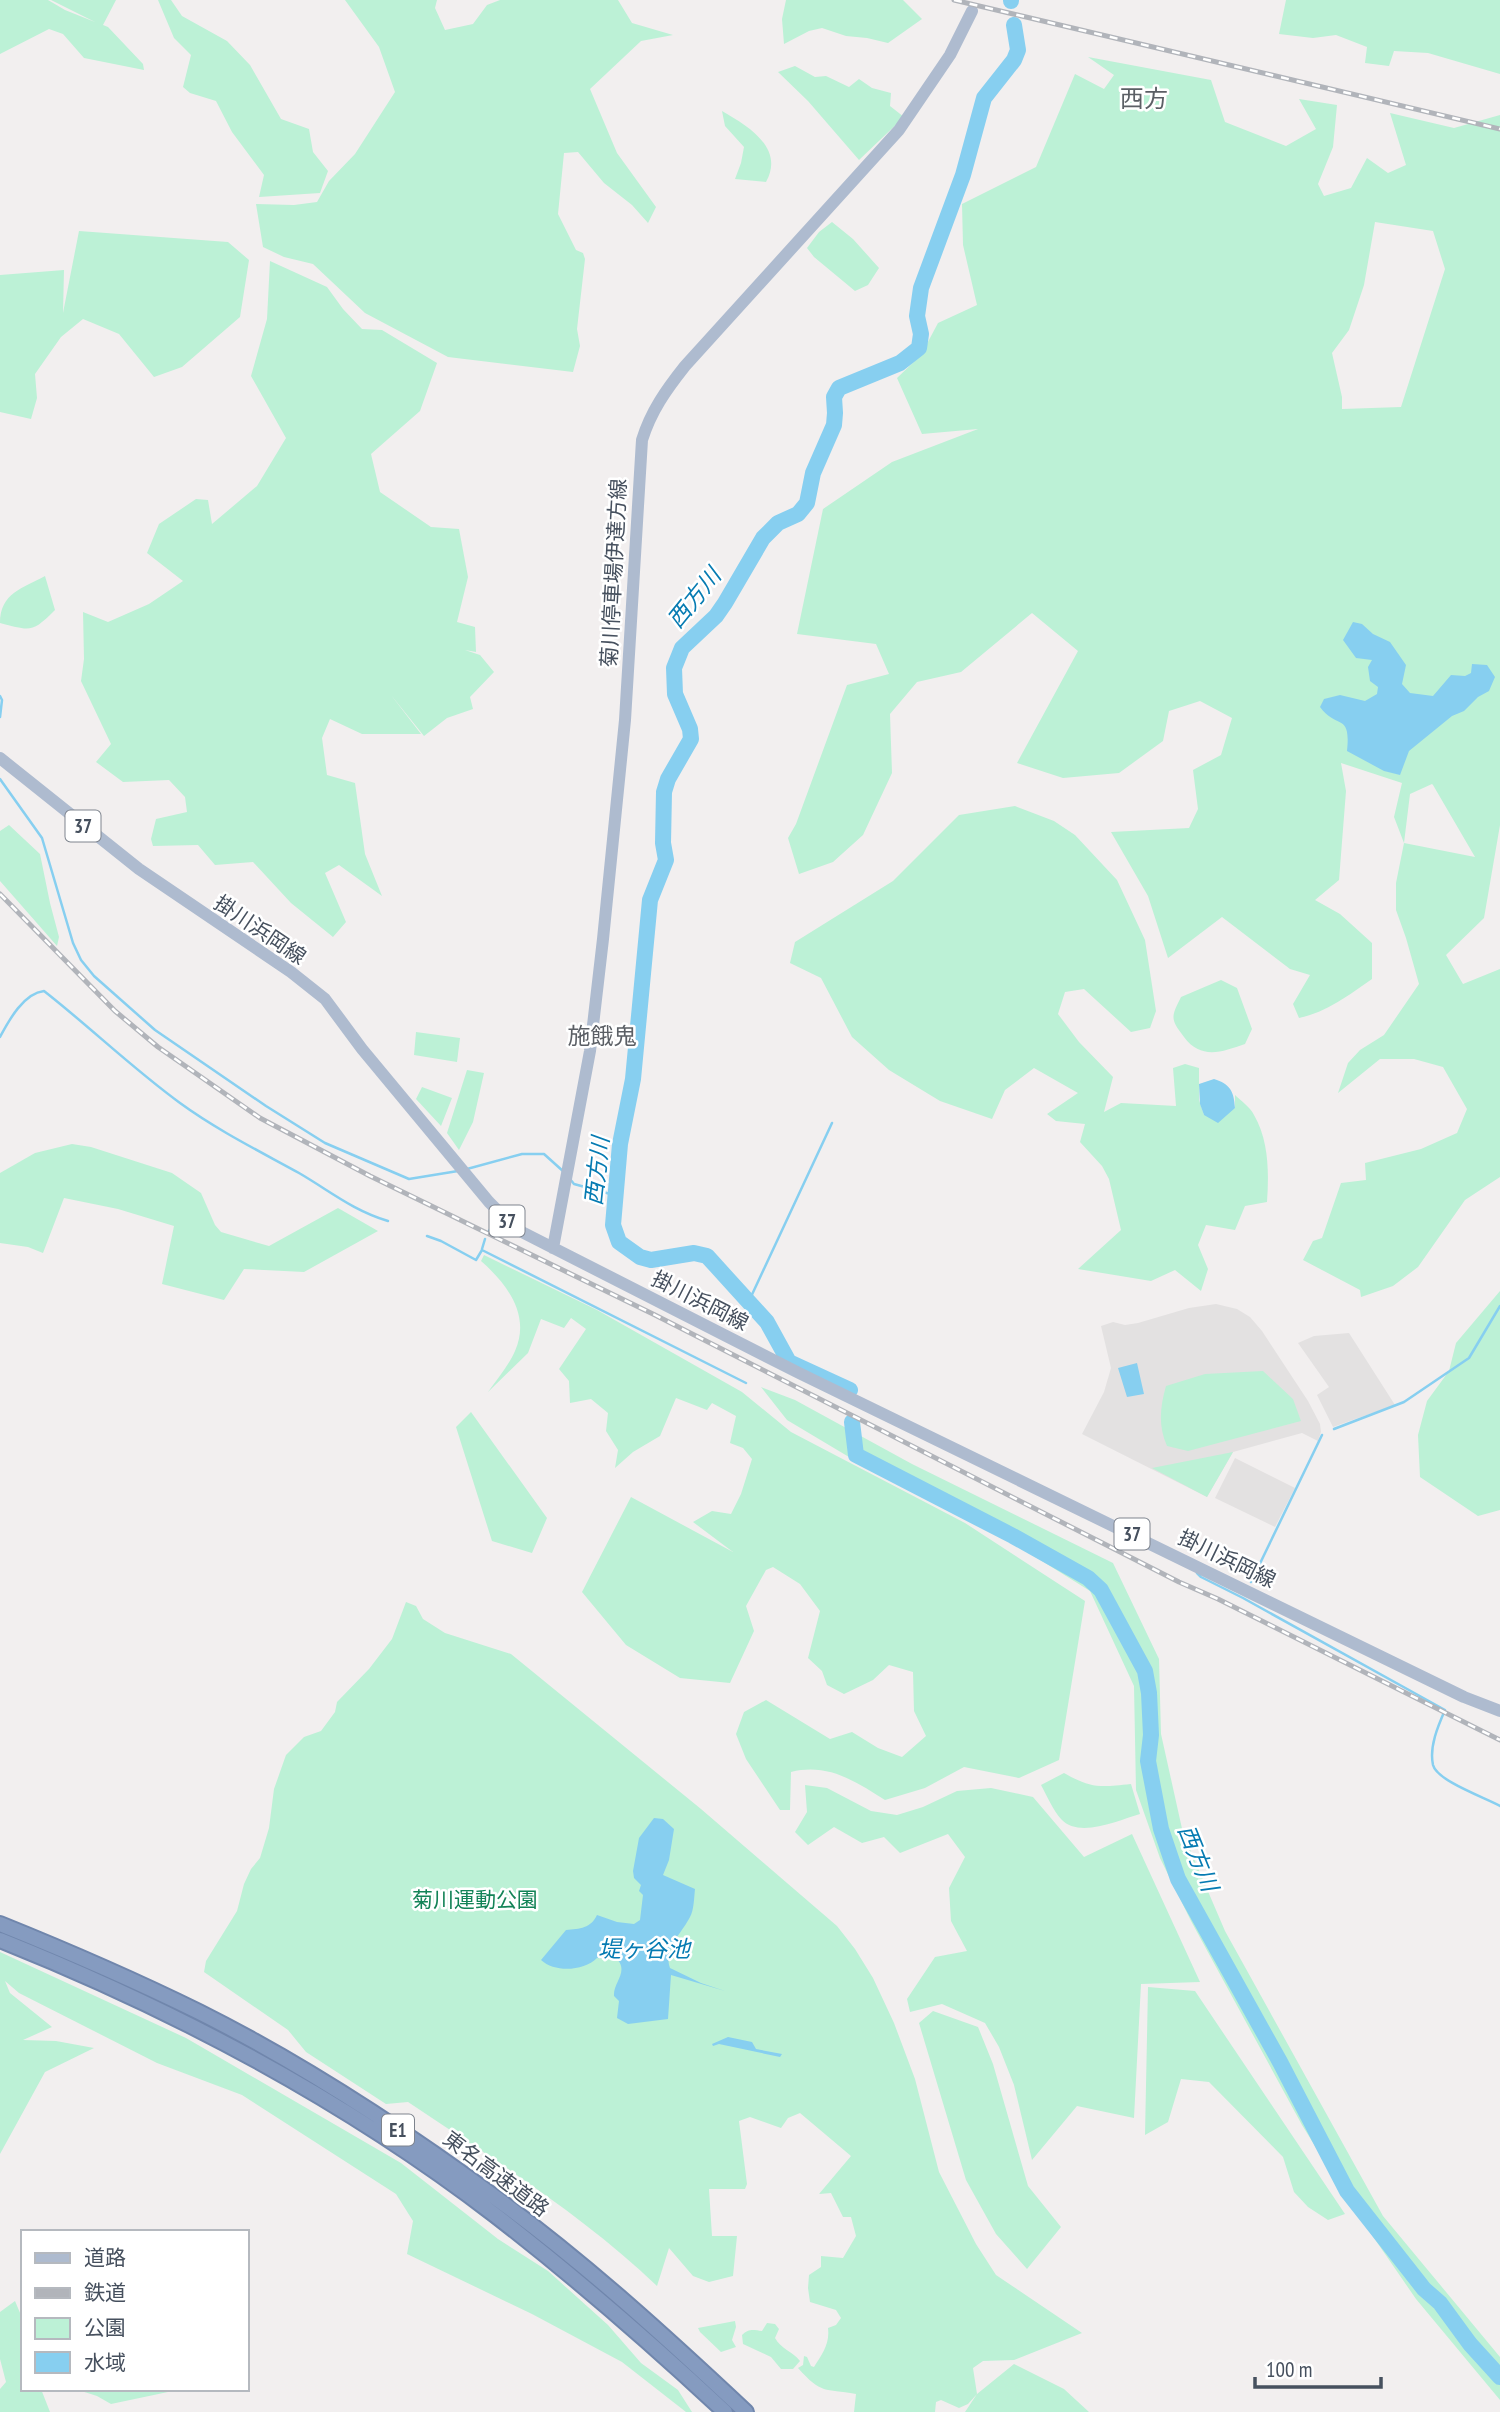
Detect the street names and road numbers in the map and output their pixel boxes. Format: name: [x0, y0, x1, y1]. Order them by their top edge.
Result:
street label: 菊川停車場伊達方線: [595, 478, 632, 668]
road number: 37: [66, 810, 100, 842]
street label: 掛川浜岡線: [209, 889, 311, 970]
road number: 37: [490, 1205, 524, 1236]
street label: 掛川浜岡線: [647, 1265, 753, 1336]
road number: 37: [1114, 1518, 1150, 1550]
street label: 掛川浜岡線: [1174, 1523, 1280, 1594]
road number: E1: [382, 2114, 414, 2146]
street label: 東名高速道路: [438, 2125, 555, 2222]

